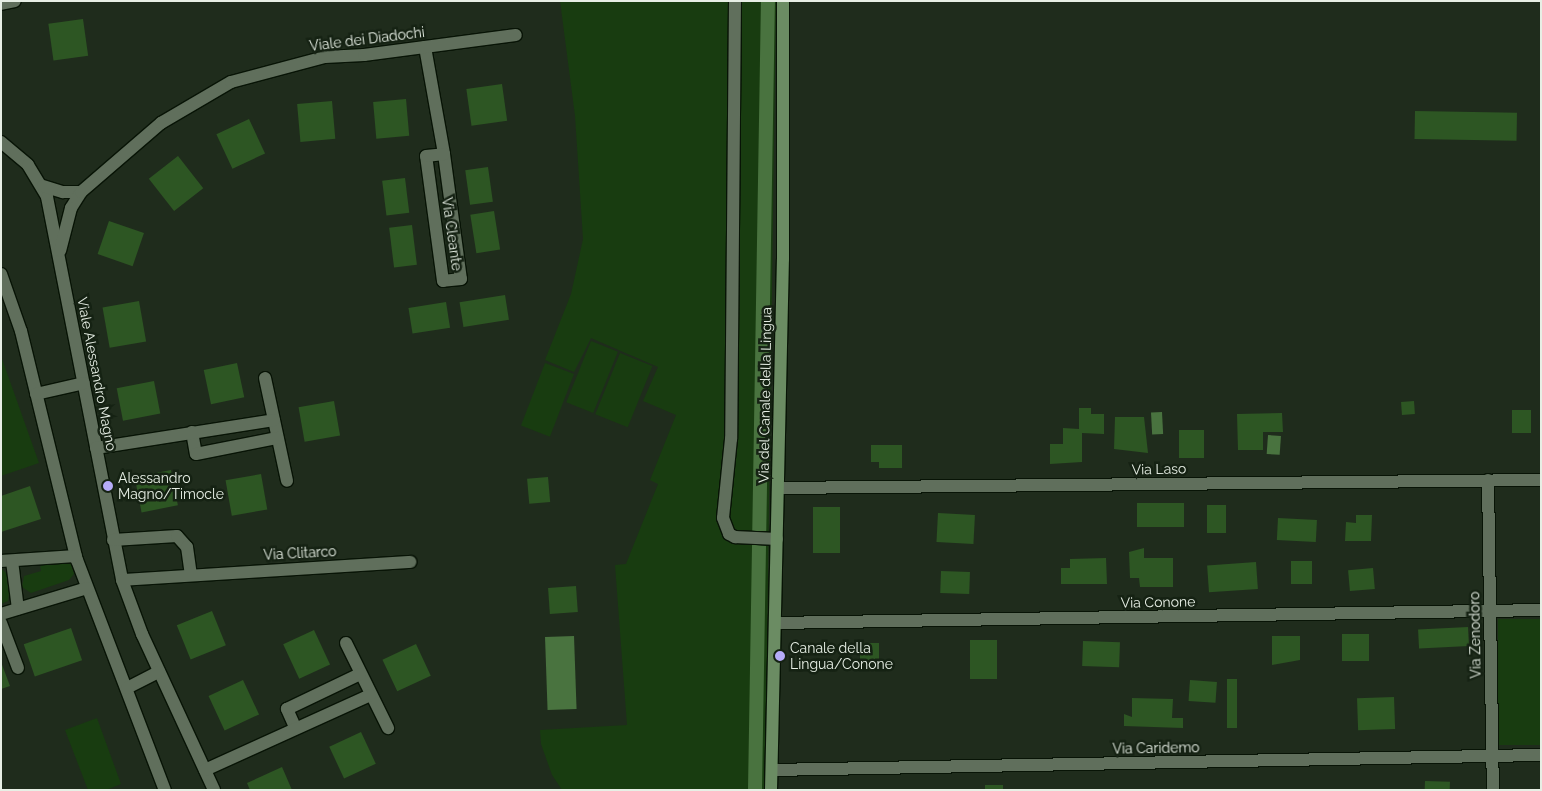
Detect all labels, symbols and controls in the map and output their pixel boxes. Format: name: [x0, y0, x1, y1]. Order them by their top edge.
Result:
street label: Viale dei Diadochi: [308, 24, 426, 54]
street label: Via Cleante: [439, 196, 465, 272]
street label: Viale Alessandro Magno: [74, 295, 120, 453]
street label: Via del Canale della Lingua: [755, 307, 775, 483]
street label: Via Laso: [1132, 460, 1186, 478]
place label: Alessandro Magno/Timocle: [118, 470, 224, 502]
marker: Alessandro Magno/Timocle: [102, 480, 114, 492]
street label: Via Clitarco: [263, 543, 337, 563]
street label: Via Zenodoro: [1466, 591, 1484, 679]
street label: Via Conone: [1121, 593, 1195, 611]
place label: Canale della Lingua/Conone: [790, 640, 893, 672]
marker: Canale della Lingua/Conone: [774, 650, 786, 662]
street label: Via Caridemo: [1112, 739, 1200, 757]

